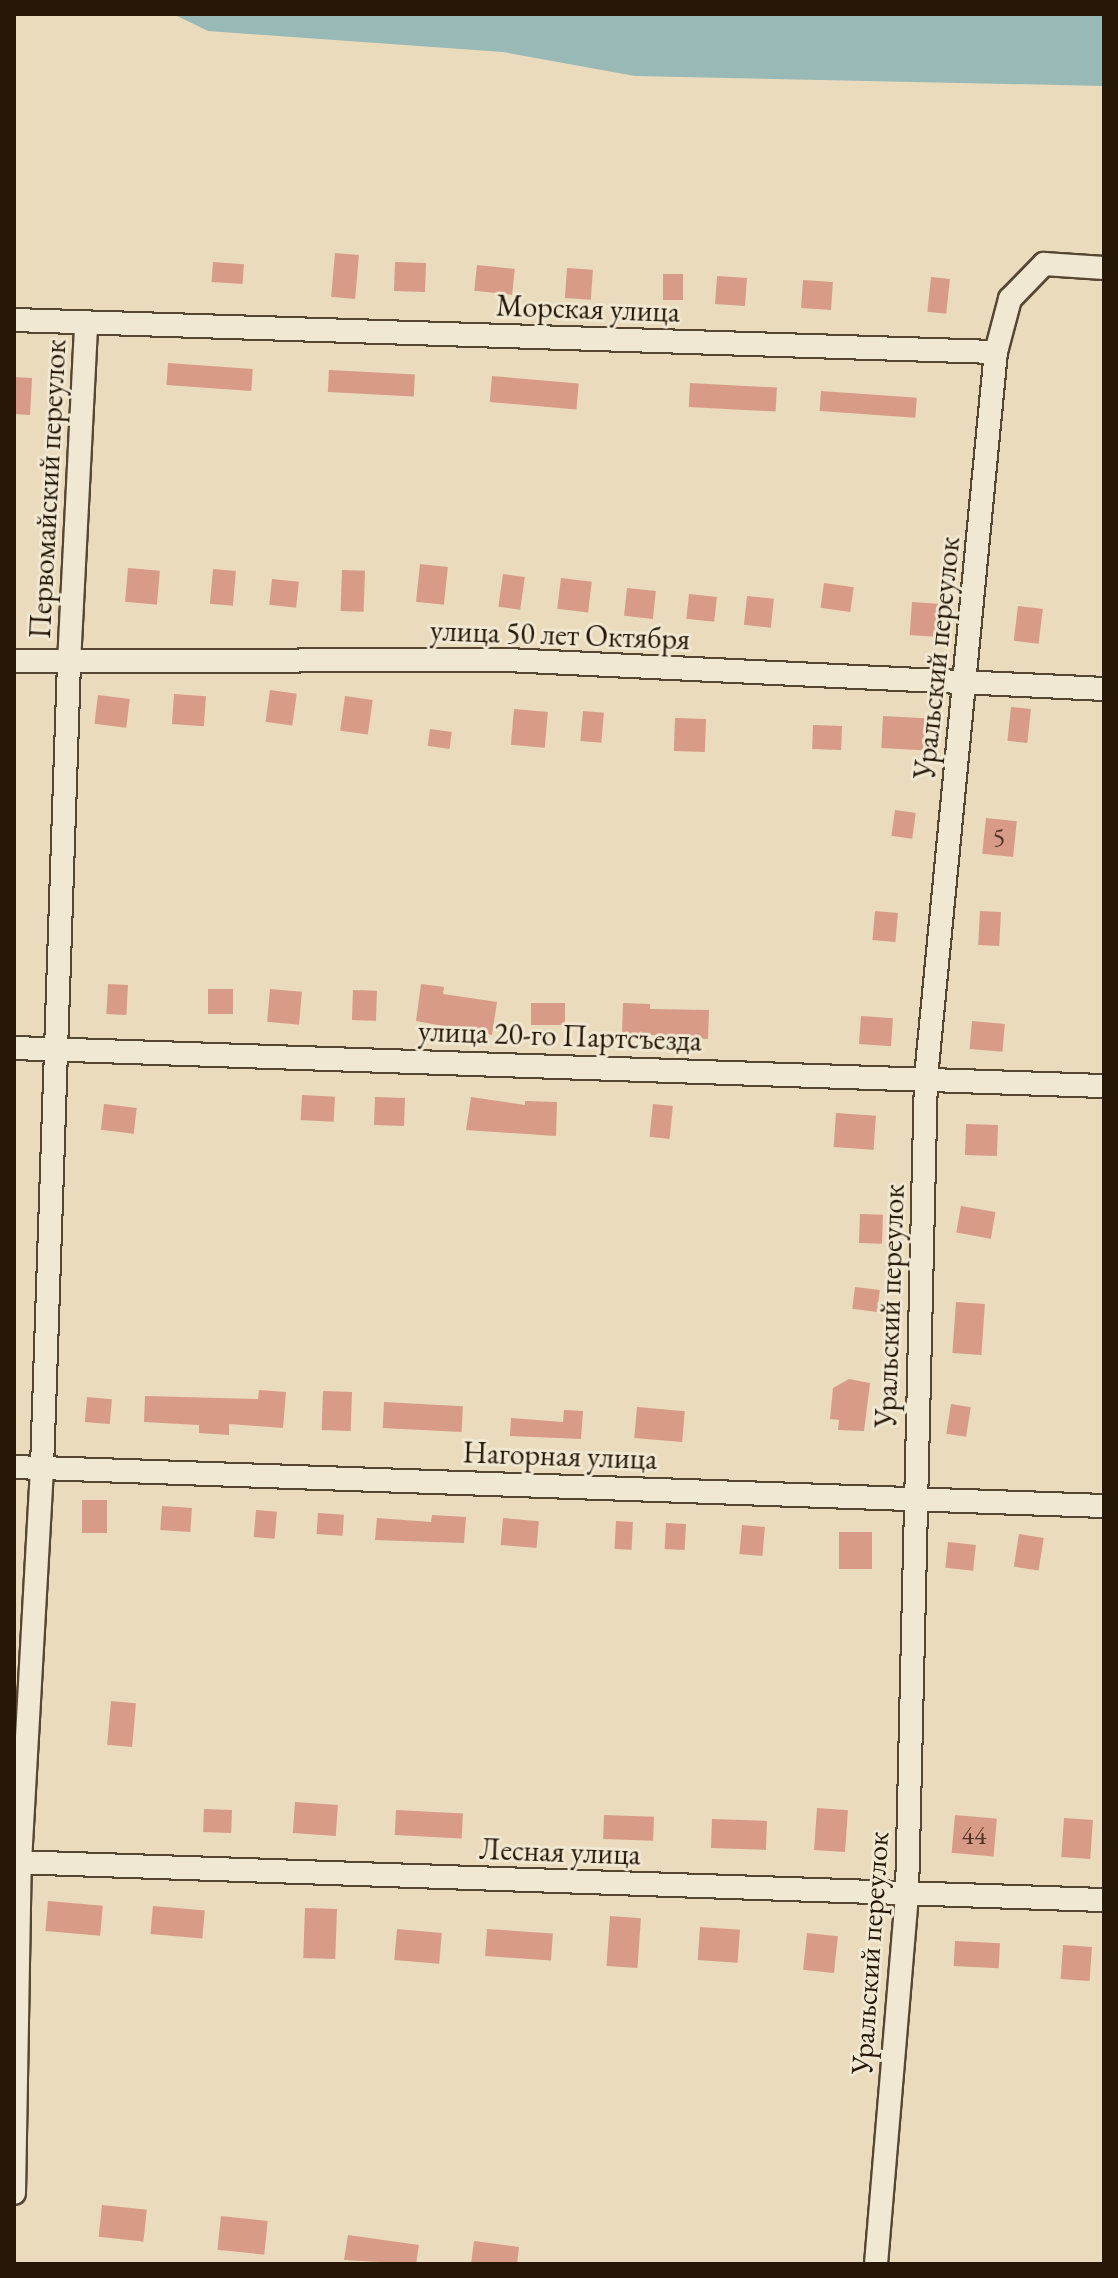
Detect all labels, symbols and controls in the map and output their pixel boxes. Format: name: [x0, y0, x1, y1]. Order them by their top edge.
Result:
street label: Морская улица: [495, 288, 681, 330]
street label: Первомайский переулок: [22, 338, 74, 640]
street label: Уральский переулок: [906, 535, 968, 781]
street label: улица 50 лет Октября: [429, 612, 691, 658]
house number: 5: [993, 822, 1005, 854]
street label: улица 20-го Партсъезда: [417, 1013, 703, 1059]
street label: Уральский переулок: [868, 1184, 912, 1428]
street label: Нагорная улица: [462, 1435, 658, 1477]
house number: 44: [962, 1820, 986, 1852]
street label: Уральский переулок: [844, 1830, 896, 2076]
street label: Лесная улица: [479, 1831, 641, 1873]

